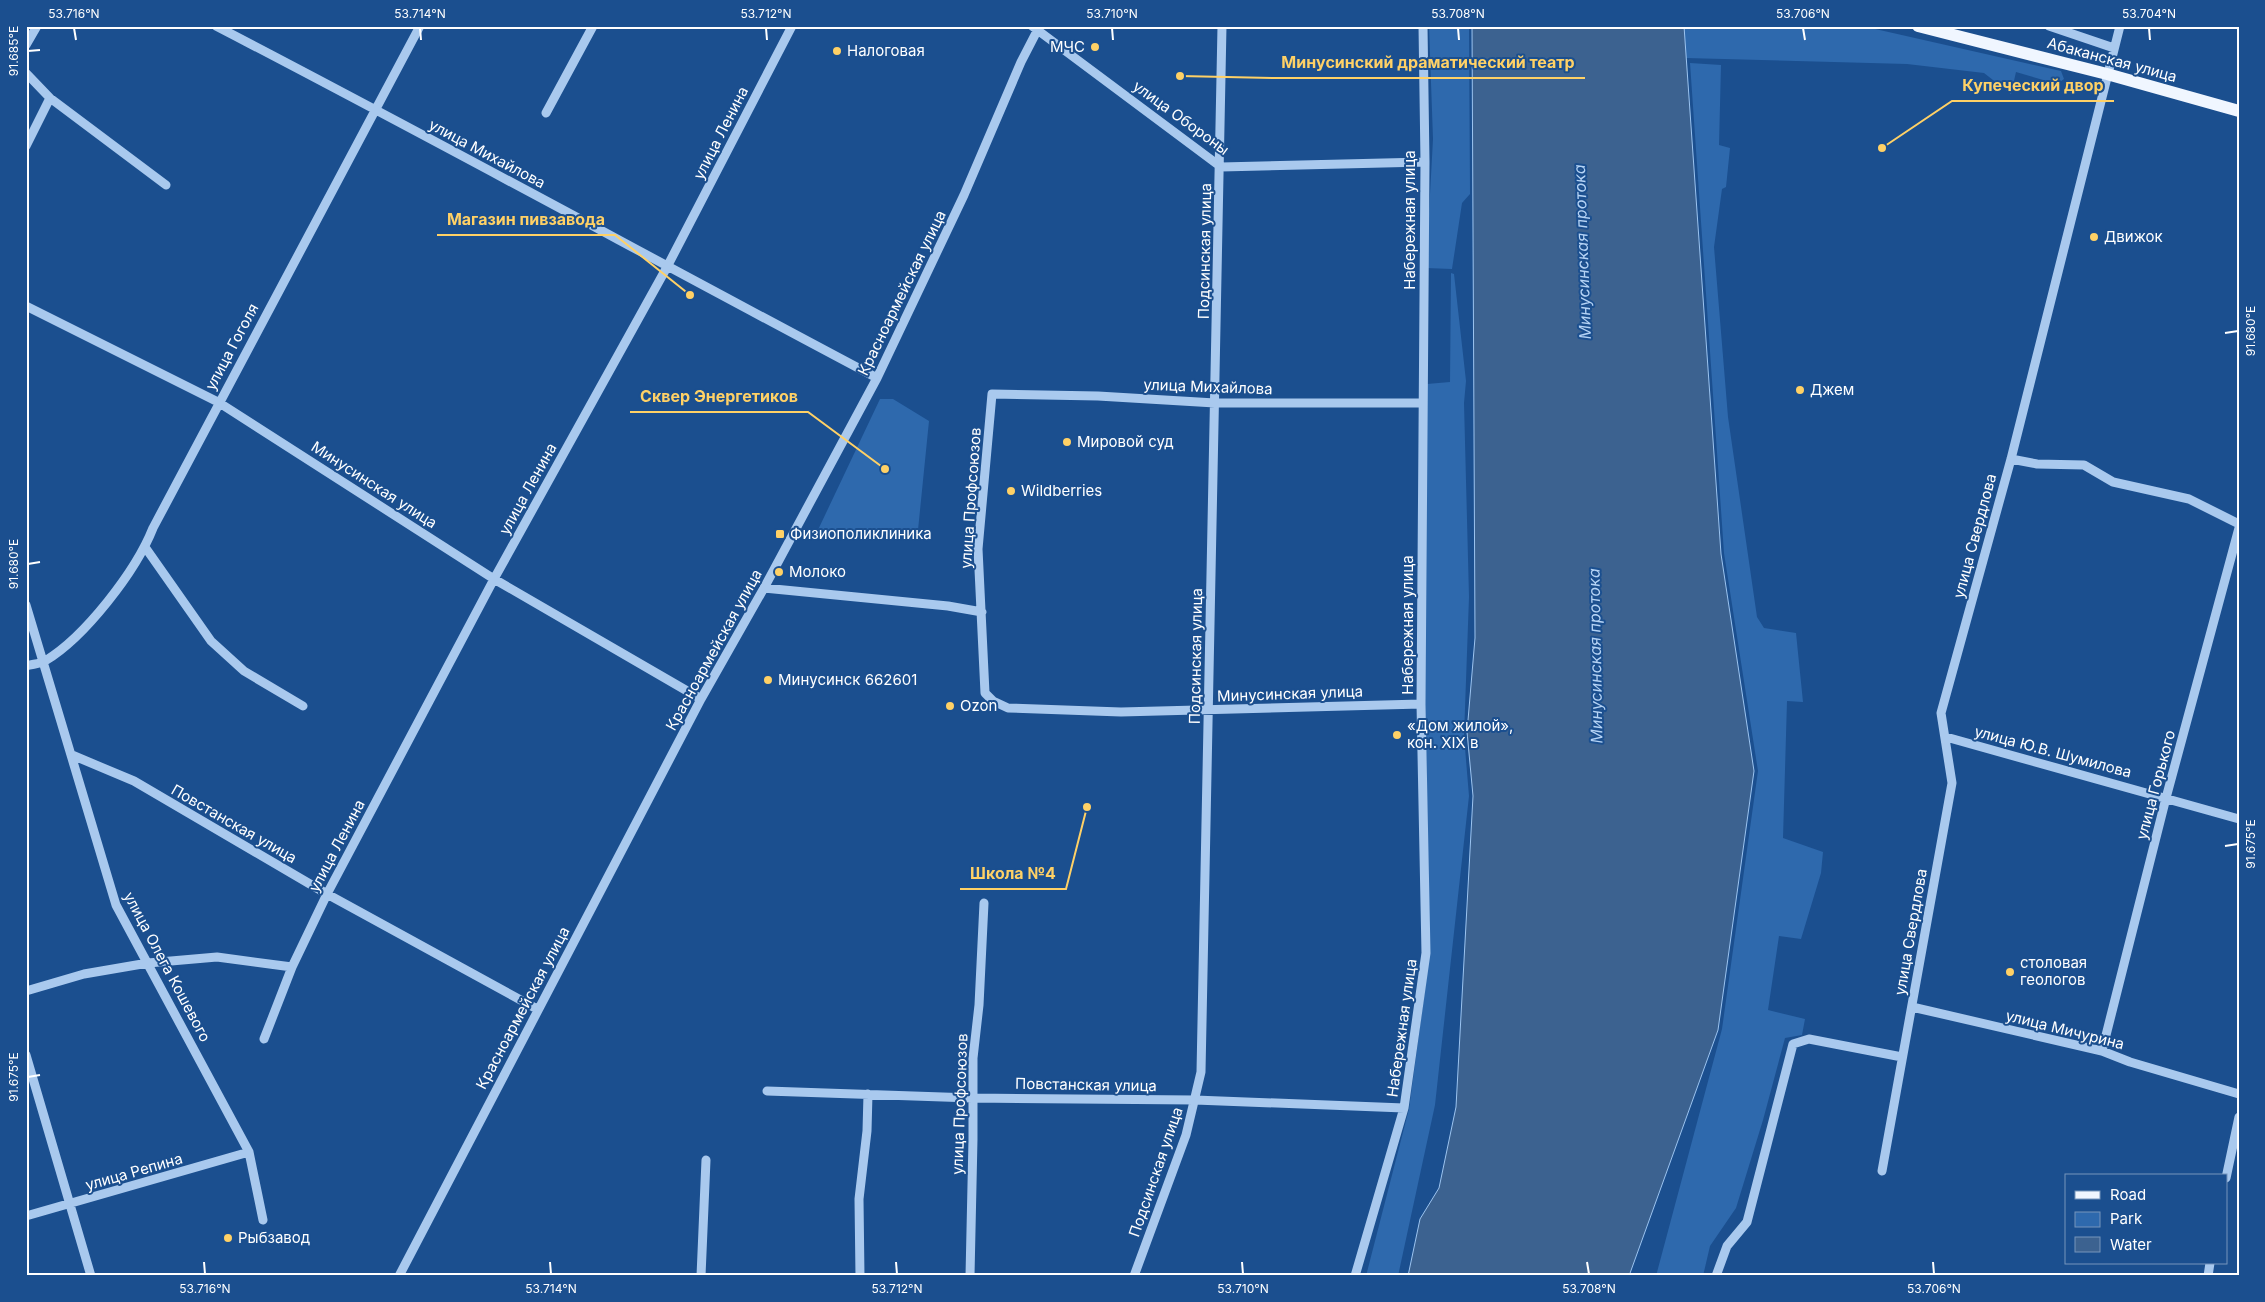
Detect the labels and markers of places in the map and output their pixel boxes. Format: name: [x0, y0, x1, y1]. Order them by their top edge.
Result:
place label: МЧС: [1050, 37, 1085, 56]
place label: Налоговая: [847, 41, 925, 60]
marker: МЧС: [1089, 41, 1101, 53]
marker: Налоговая: [831, 45, 843, 57]
callout: Минусинский драматический театр: [1272, 47, 1585, 78]
callout: Купеческий двор: [1952, 70, 2114, 101]
callout: Магазин пивзавода: [437, 204, 615, 235]
place label: Движок: [2104, 227, 2163, 246]
marker: Движок: [2088, 231, 2100, 243]
place label: Джем: [1810, 380, 1854, 399]
callout: Сквер Энергетиков: [630, 381, 808, 412]
marker: Джем: [1794, 384, 1806, 396]
place label: Мировой суд: [1077, 432, 1174, 451]
marker: Мировой суд: [1061, 436, 1073, 448]
place label: Wildberries: [1021, 481, 1102, 500]
marker: Wildberries: [1005, 485, 1017, 497]
place label: Физиополиклиника: [790, 524, 932, 543]
marker: Физиополиклиника: [774, 528, 786, 540]
place label: Молоко: [789, 562, 846, 581]
marker: Молоко: [773, 566, 785, 578]
place label: Минусинск 662601: [778, 670, 917, 689]
marker: Минусинск 662601: [762, 674, 774, 686]
place label: Ozon: [960, 696, 997, 715]
marker: Ozon: [944, 700, 956, 712]
place label: «Дом жилой», кон. ХIХ в: [1407, 716, 1513, 752]
marker: «Дом жилой», кон. ХIХ в: [1391, 729, 1403, 741]
callout: Школа №4: [960, 858, 1066, 889]
place label: столовая геологов: [2020, 953, 2087, 989]
marker: столовая геологов: [2004, 966, 2016, 978]
place label: Рыбзавод: [238, 1228, 310, 1247]
marker: Рыбзавод: [222, 1232, 234, 1244]

